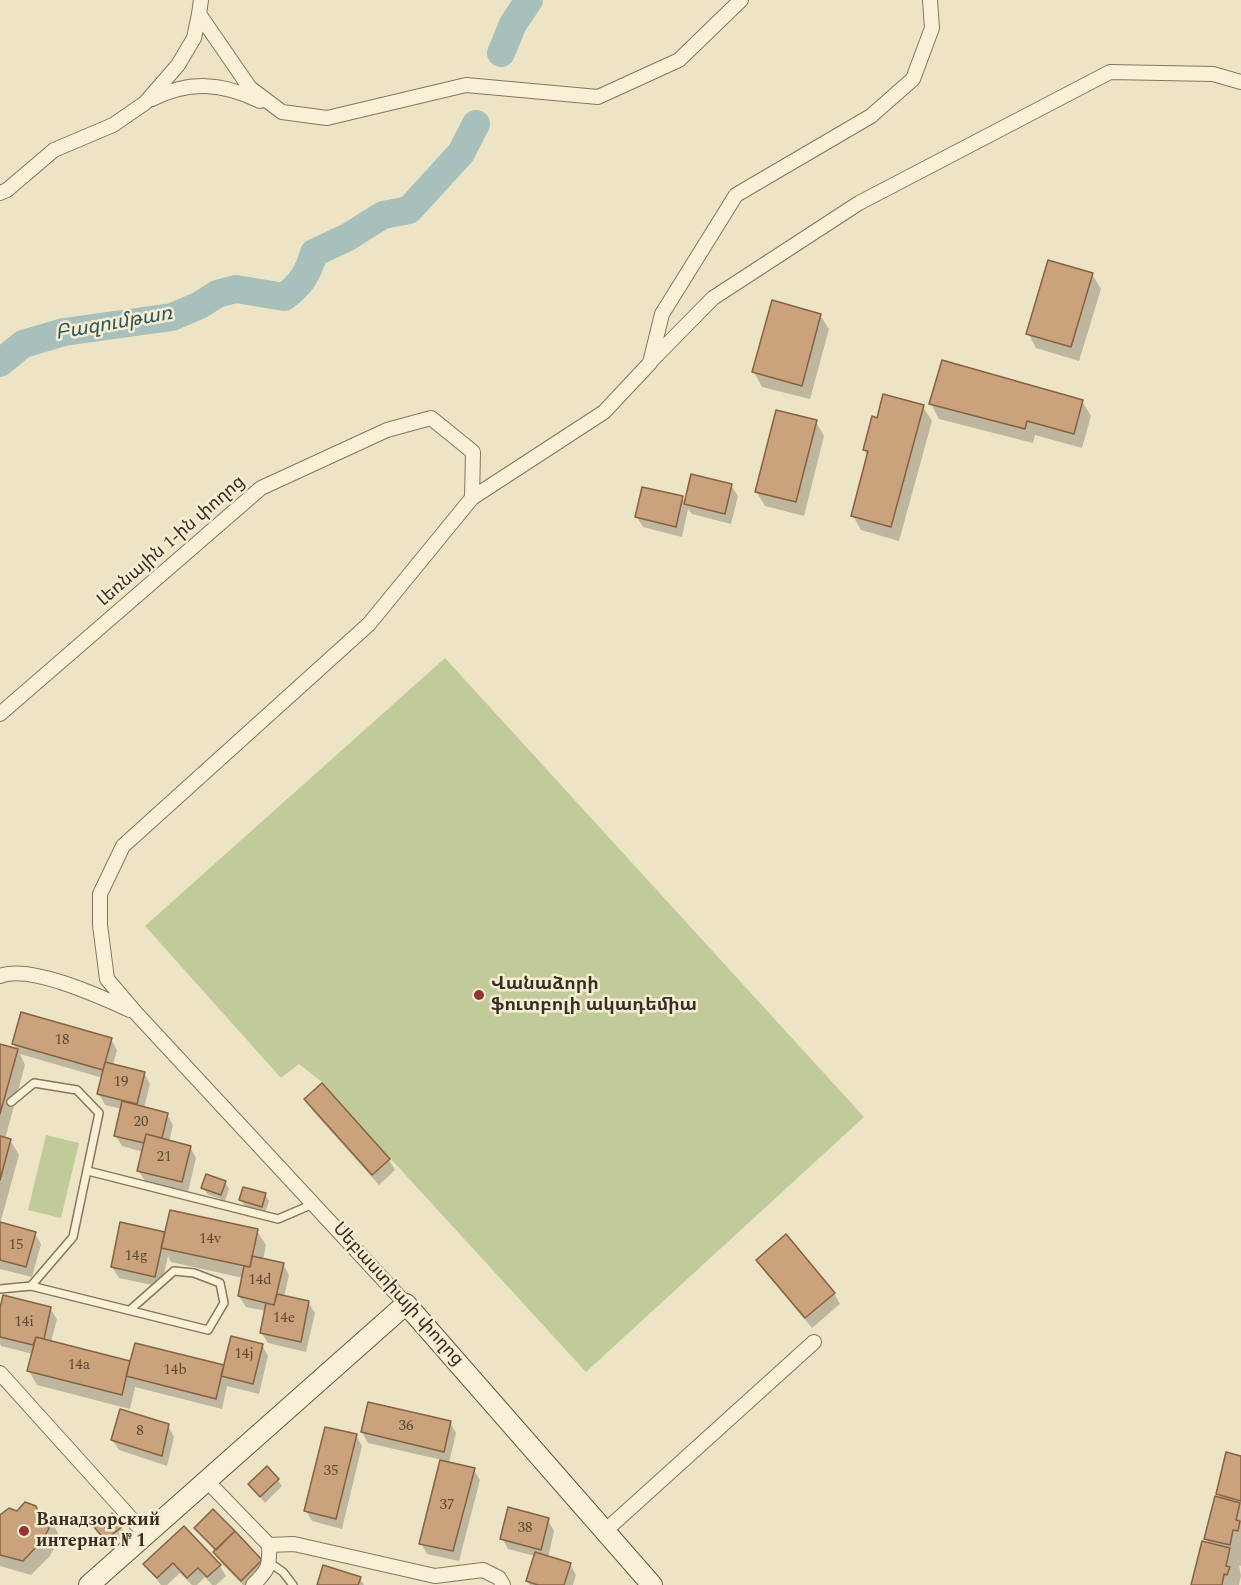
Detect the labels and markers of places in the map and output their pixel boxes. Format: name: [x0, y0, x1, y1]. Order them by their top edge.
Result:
place label: Վանաձորի ֆուտբոլի ակադեմիա: [491, 974, 697, 1016]
marker: Վանաձորի ֆուտբոլի ակադեմիա: [472, 988, 486, 1002]
place label: Ванадзорский интернат № 1: [36, 1510, 160, 1552]
marker: Ванадзорский интернат № 1: [17, 1524, 31, 1538]

